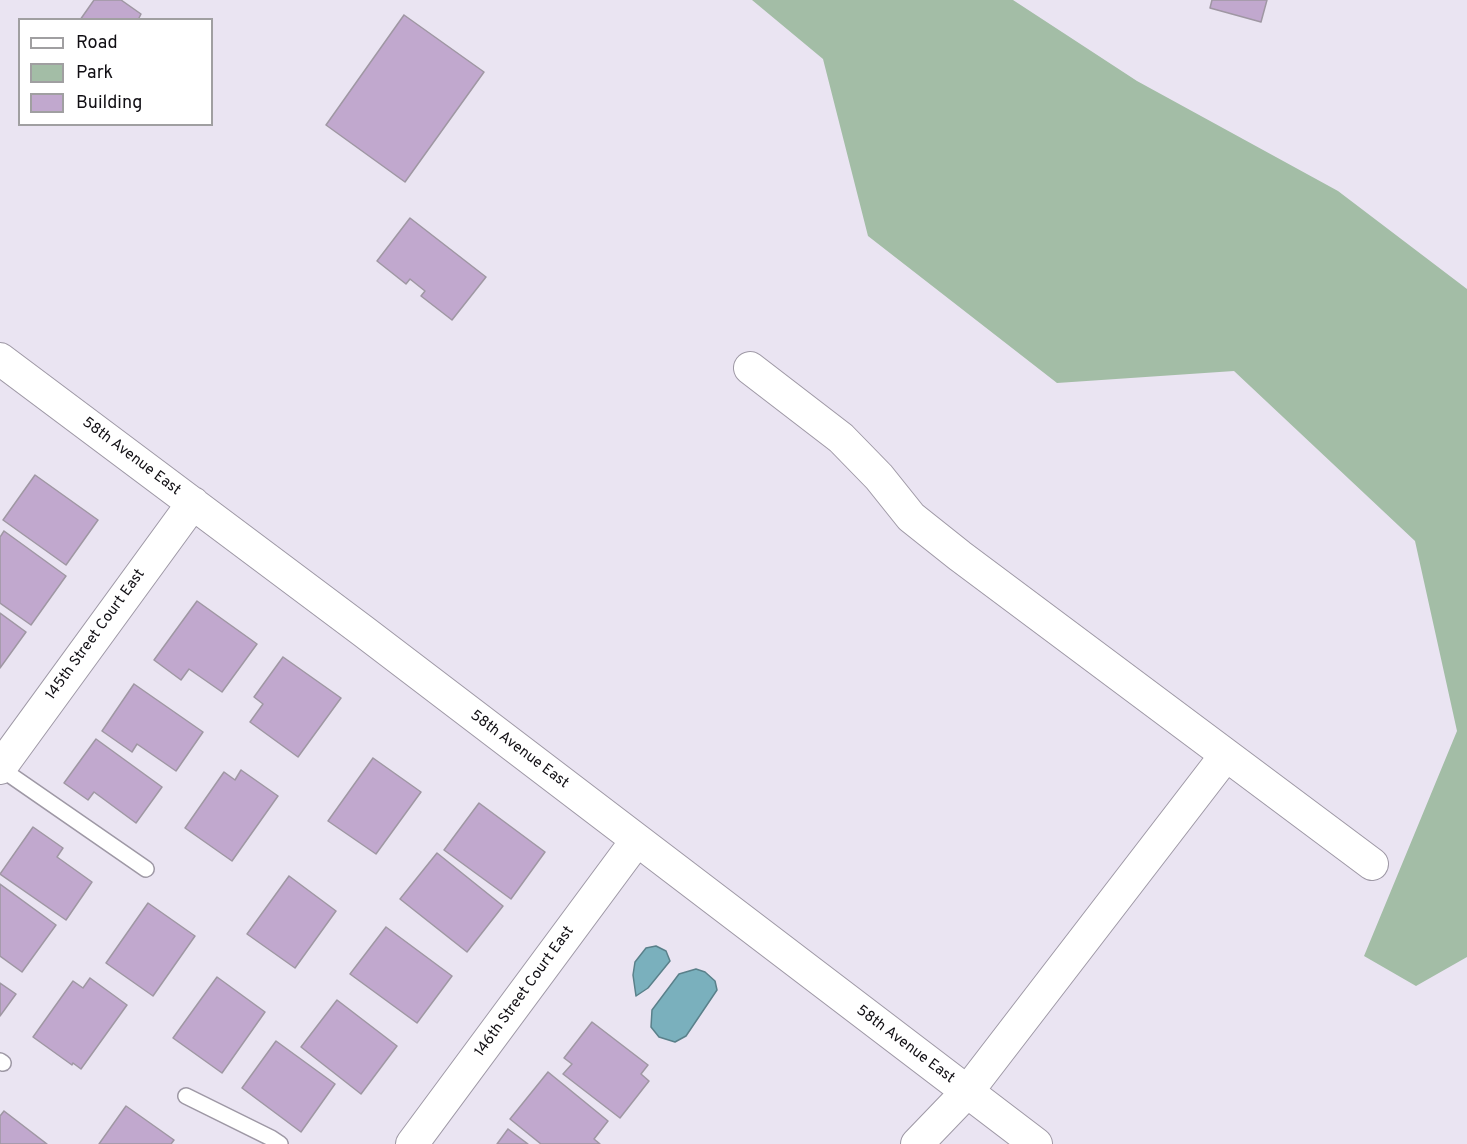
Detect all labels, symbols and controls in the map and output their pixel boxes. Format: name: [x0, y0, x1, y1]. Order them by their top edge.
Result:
legend: [18, 18, 213, 126]
text: Road: [76, 32, 118, 55]
text: Park: [76, 62, 113, 85]
text: Building: [76, 92, 142, 115]
street label: 58th Avenue East: [78, 414, 184, 500]
street label: 145th Street Court East: [42, 566, 150, 704]
street label: 58th Avenue East: [466, 707, 572, 793]
street label: 146th Street Court East: [472, 923, 578, 1061]
street label: 58th Avenue East: [852, 1002, 958, 1088]

